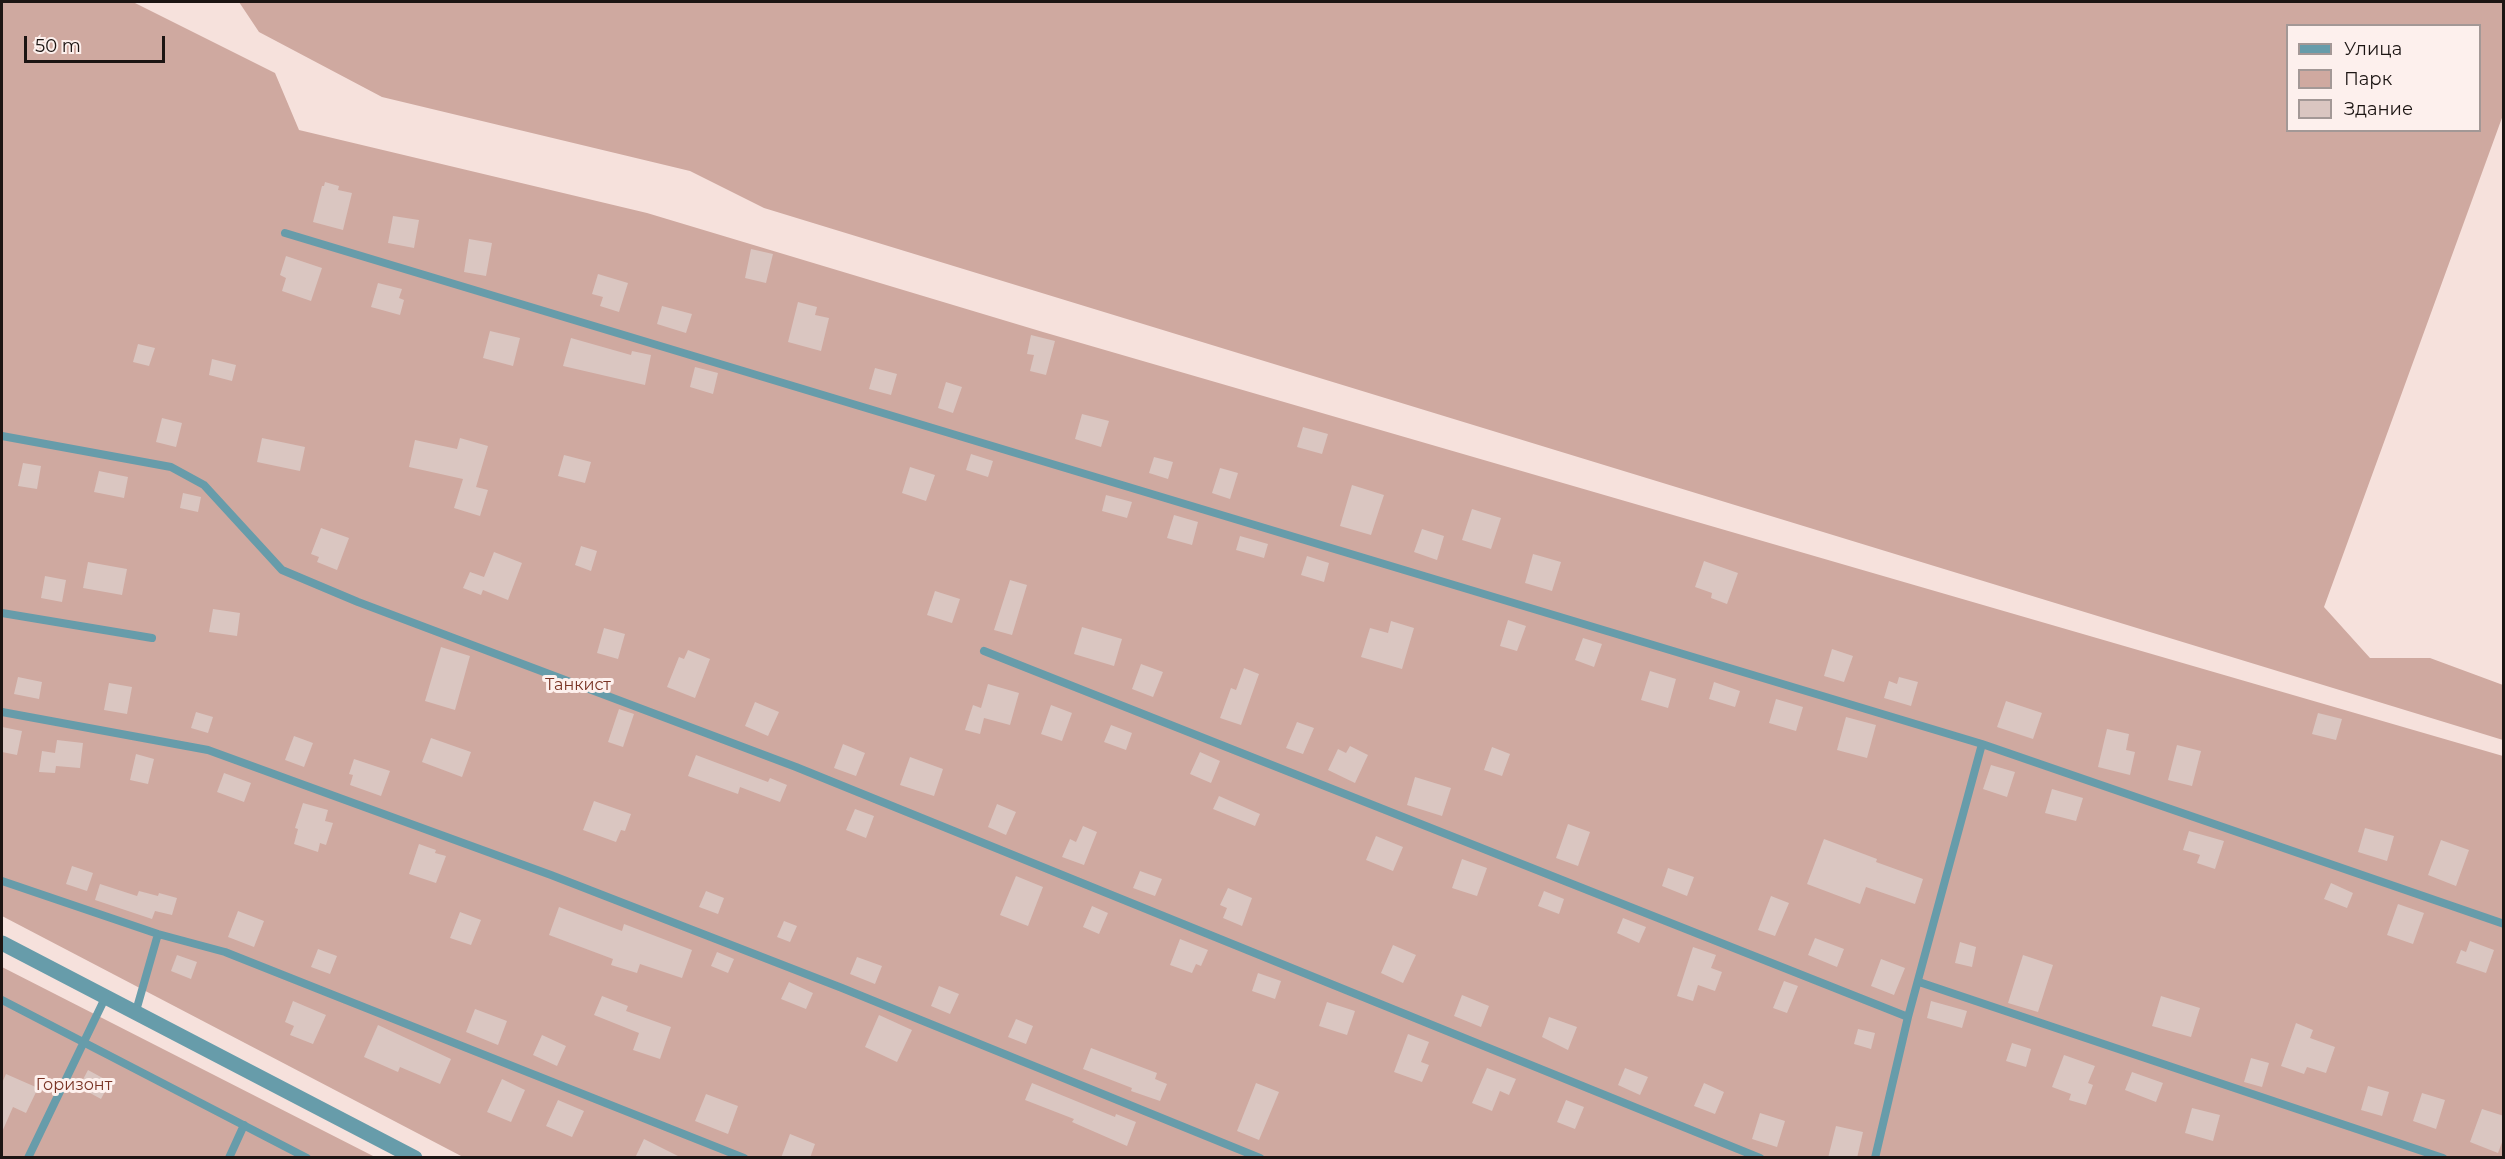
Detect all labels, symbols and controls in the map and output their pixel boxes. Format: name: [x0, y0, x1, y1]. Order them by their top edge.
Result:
scale bar: [27, 24, 168, 62]
legend: [2286, 24, 2481, 132]
text: 50 m: [35, 35, 81, 57]
text: Улица: [2344, 38, 2402, 60]
text: Парк: [2344, 68, 2392, 90]
text: Здание: [2344, 98, 2413, 120]
park label: Танкист: [545, 675, 611, 695]
park label: Горизонт: [36, 1075, 112, 1095]

